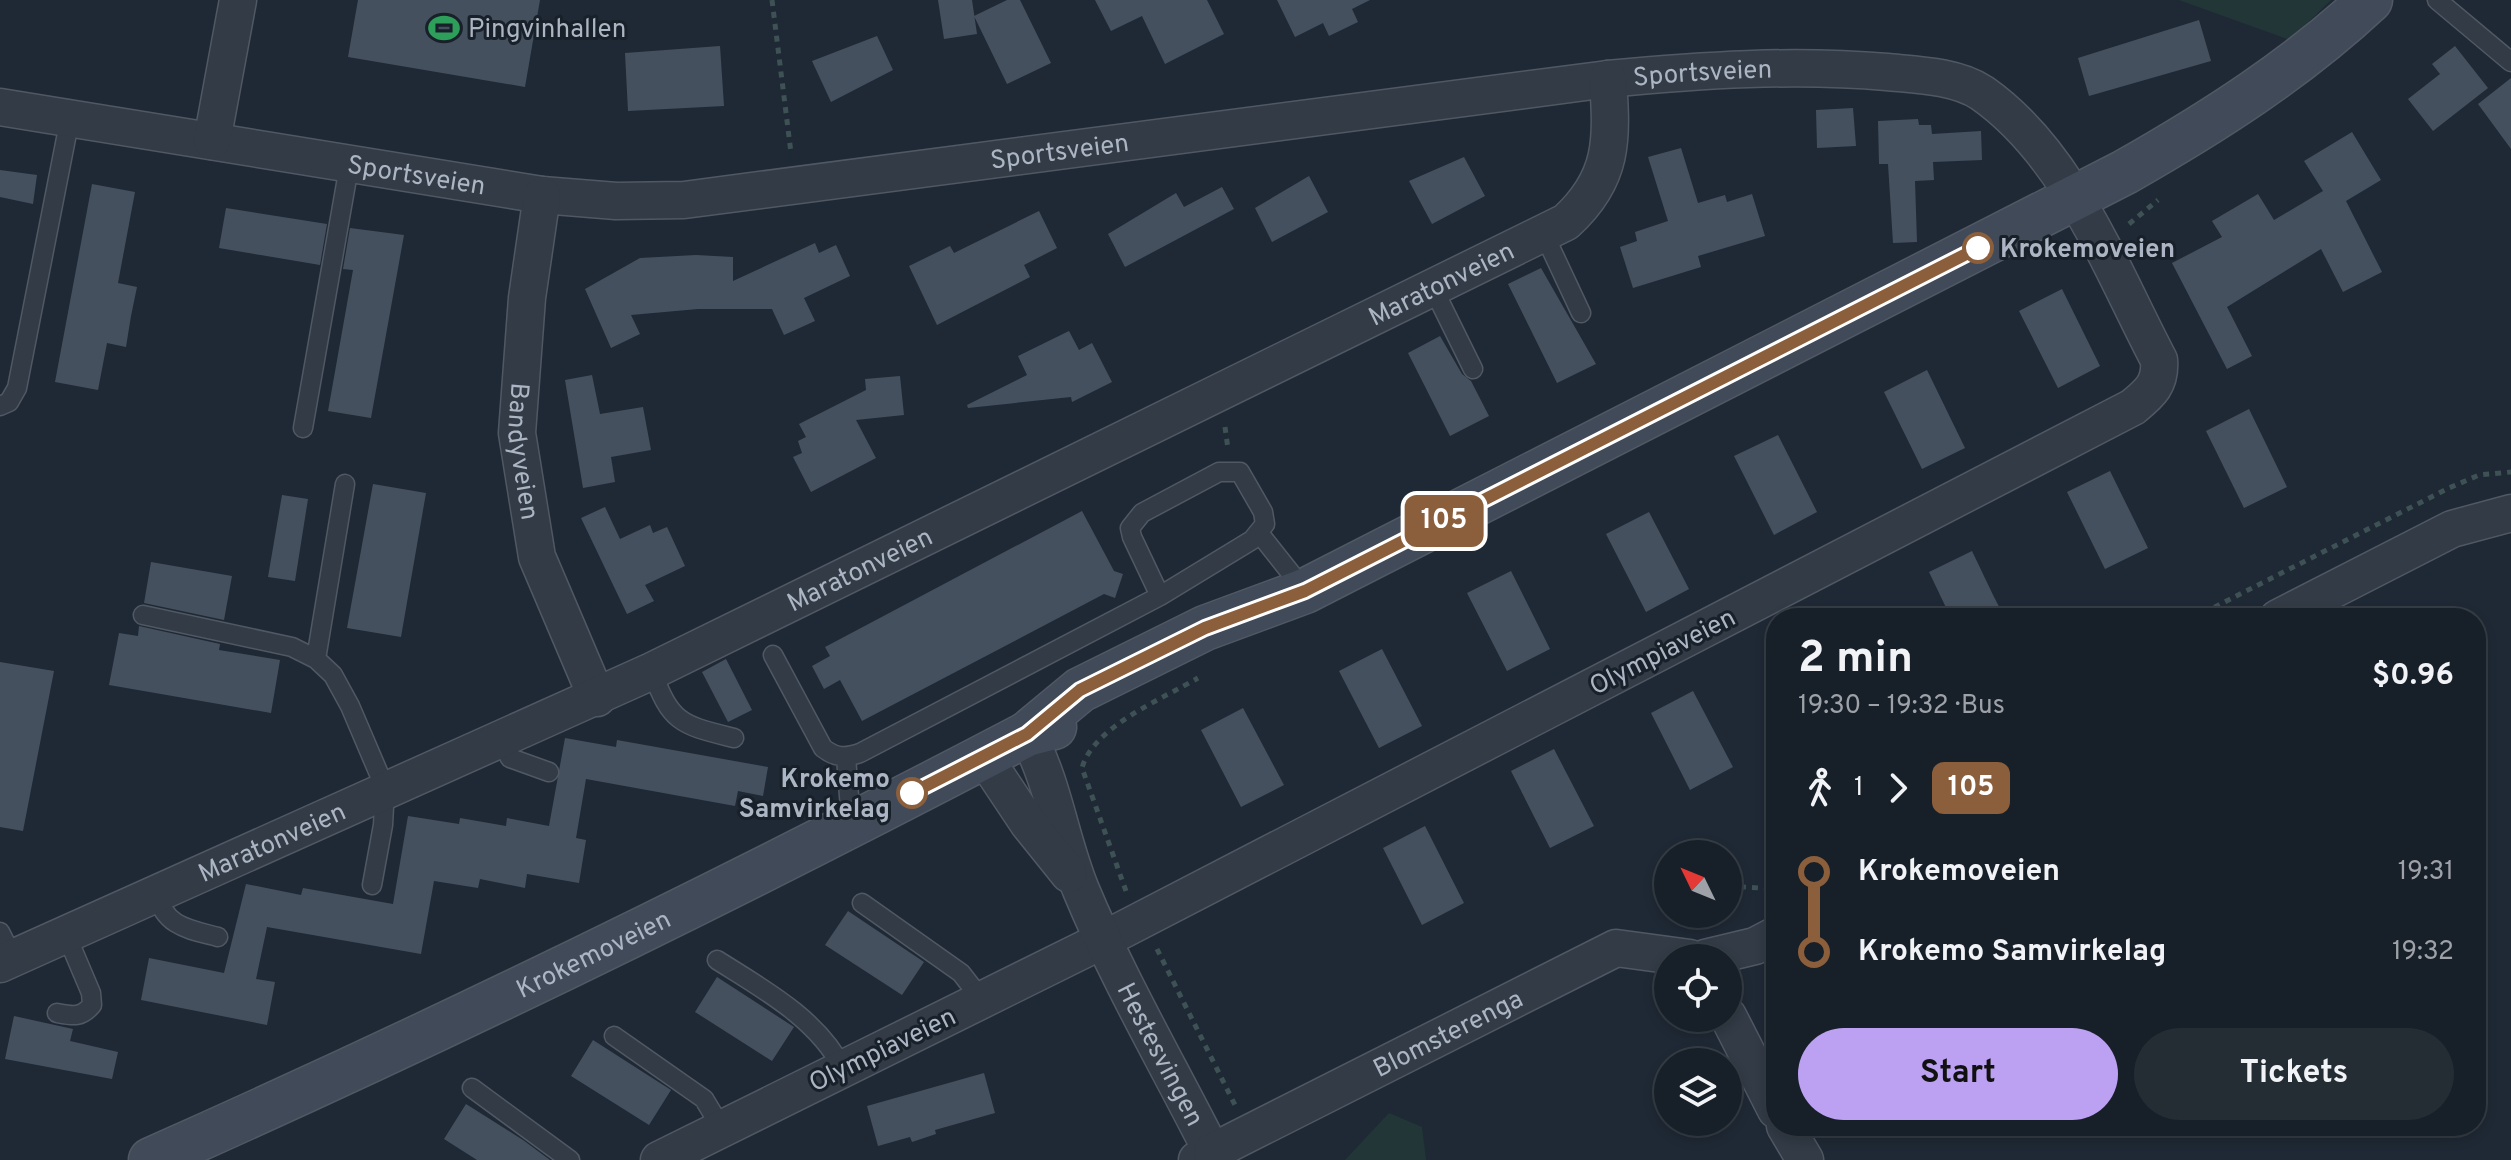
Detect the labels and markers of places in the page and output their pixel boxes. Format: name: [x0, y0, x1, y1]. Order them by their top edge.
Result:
sports icon: Pingvinhallen: [427, 11, 461, 45]
place label: Pingvinhallen: [468, 14, 626, 47]
marker: Krokemoveien: [1963, 233, 1993, 263]
place label: Krokemoveien: [2000, 234, 2175, 267]
place label: Krokemo Samvirkelag: [739, 764, 890, 827]
marker: Krokemo Samvirkelag: [897, 778, 927, 808]

